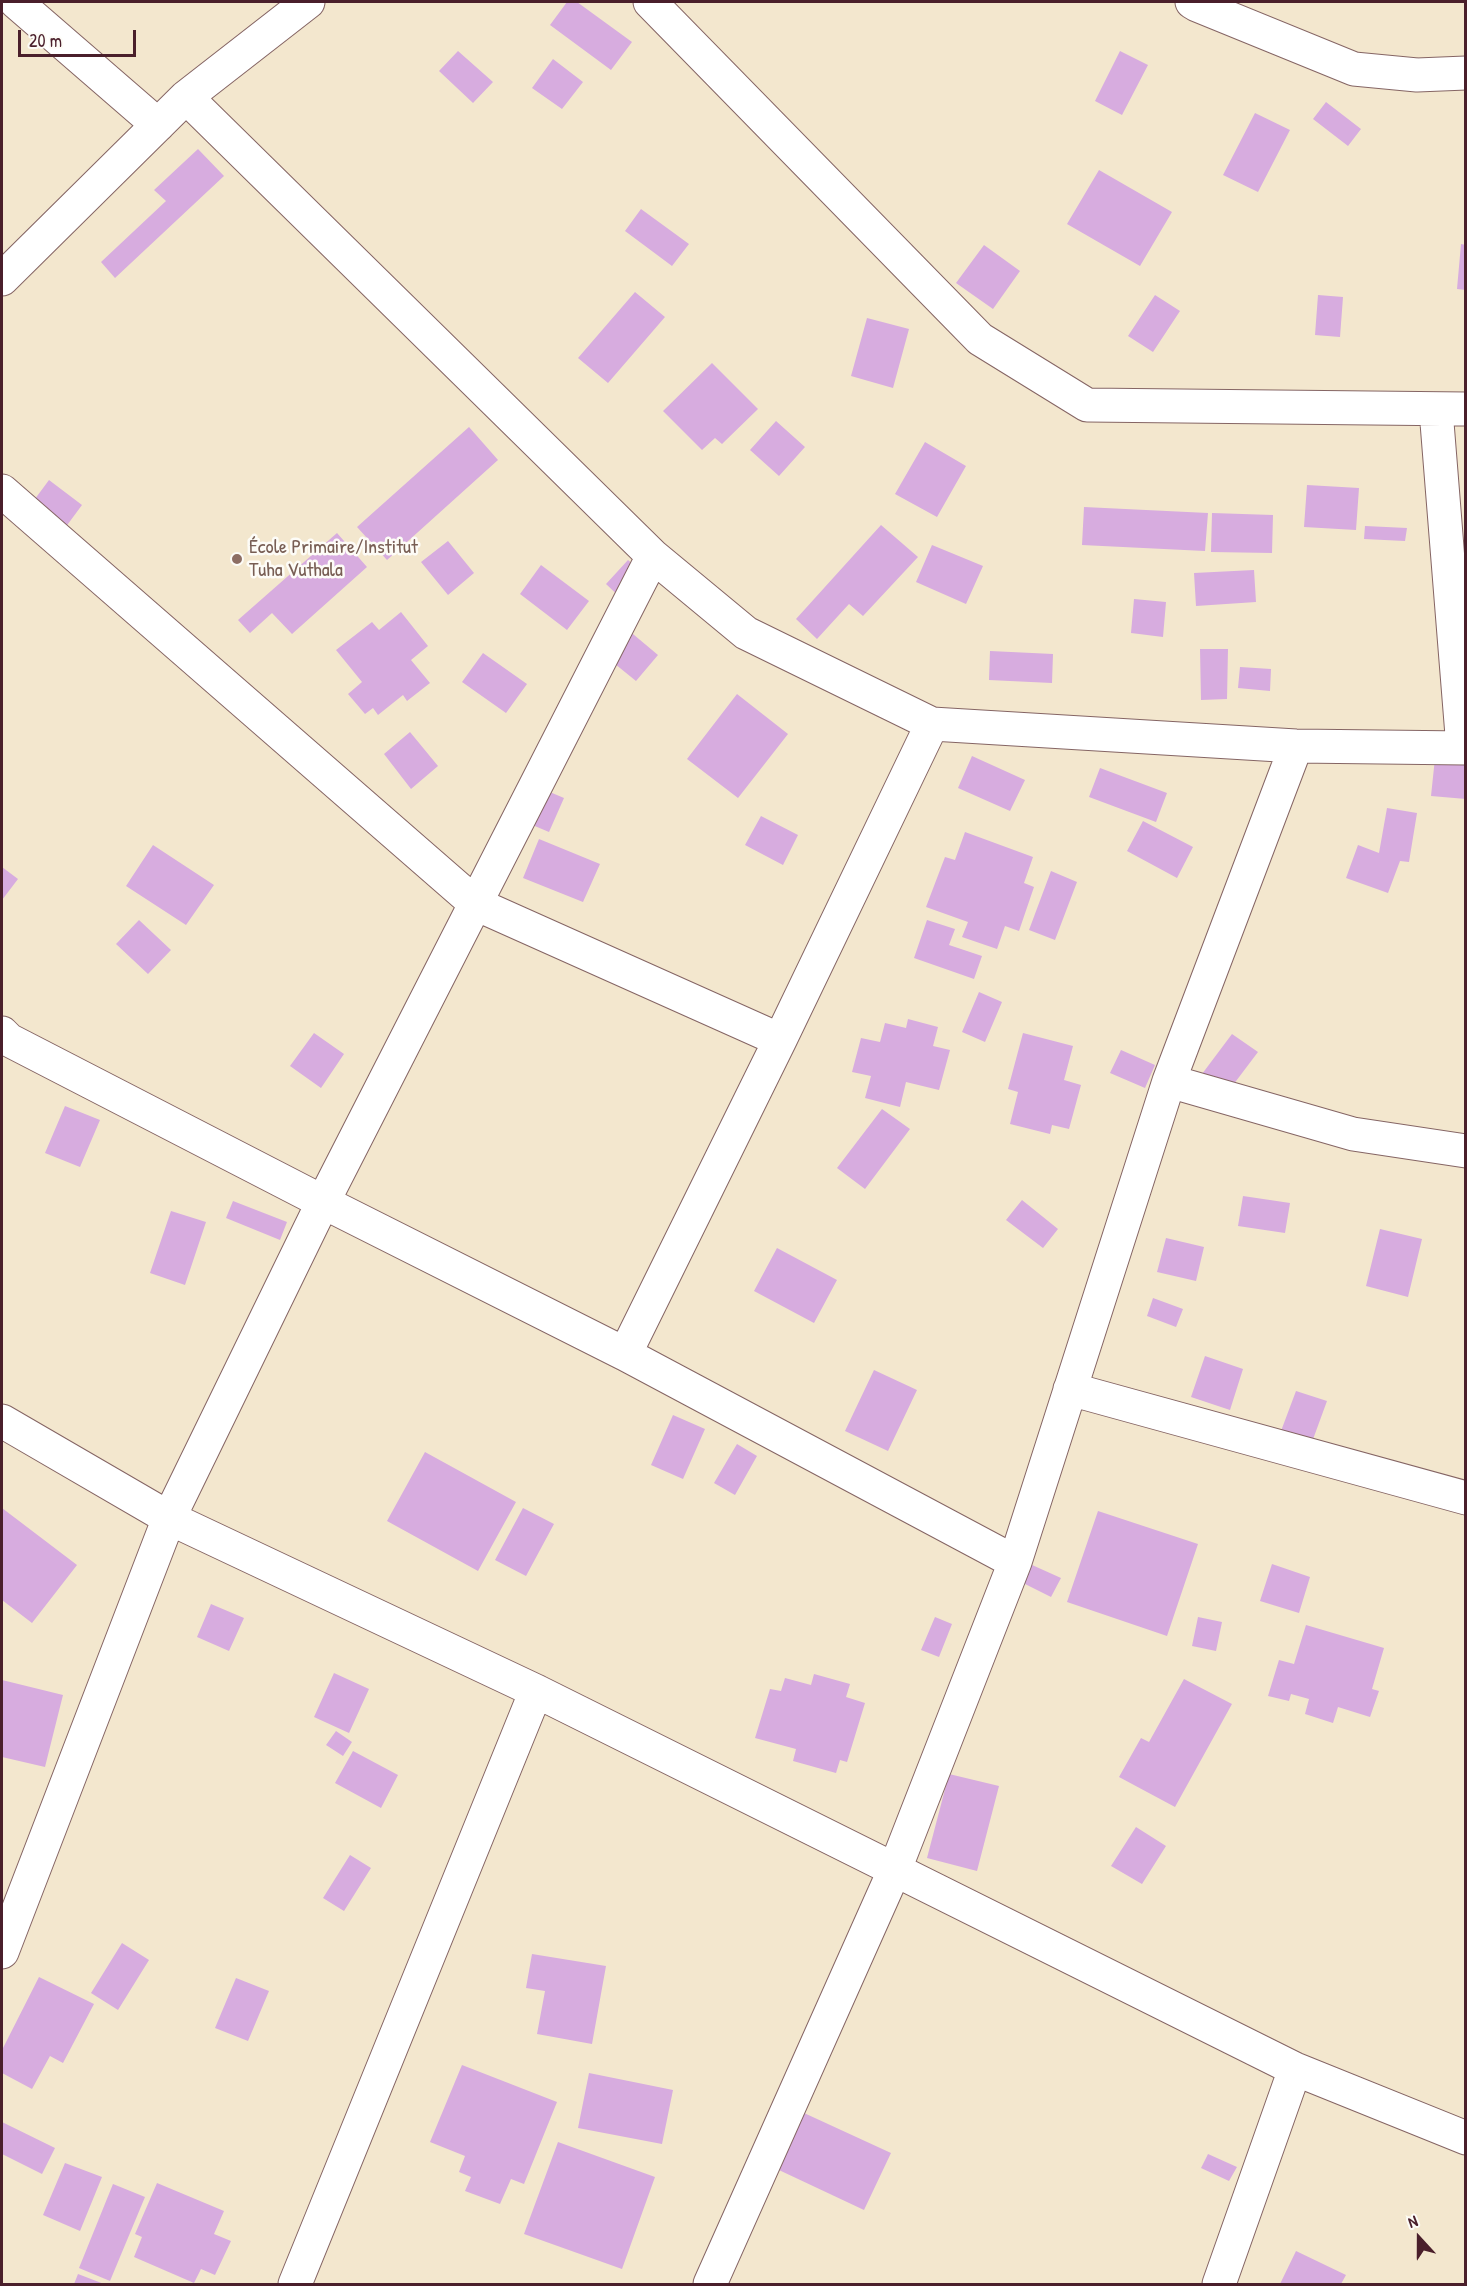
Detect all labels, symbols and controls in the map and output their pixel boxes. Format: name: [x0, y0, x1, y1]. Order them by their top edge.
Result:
scale bar: [21, 18, 140, 56]
text: 20 m: [29, 28, 62, 53]
place label: École Primaire/Institut Tuha Vuthala: [249, 536, 418, 583]
marker: École Primaire/Institut Tuha Vuthala: [230, 552, 244, 566]
north arrow: [1389, 2208, 1449, 2268]
text: N: [1405, 2209, 1420, 2233]

